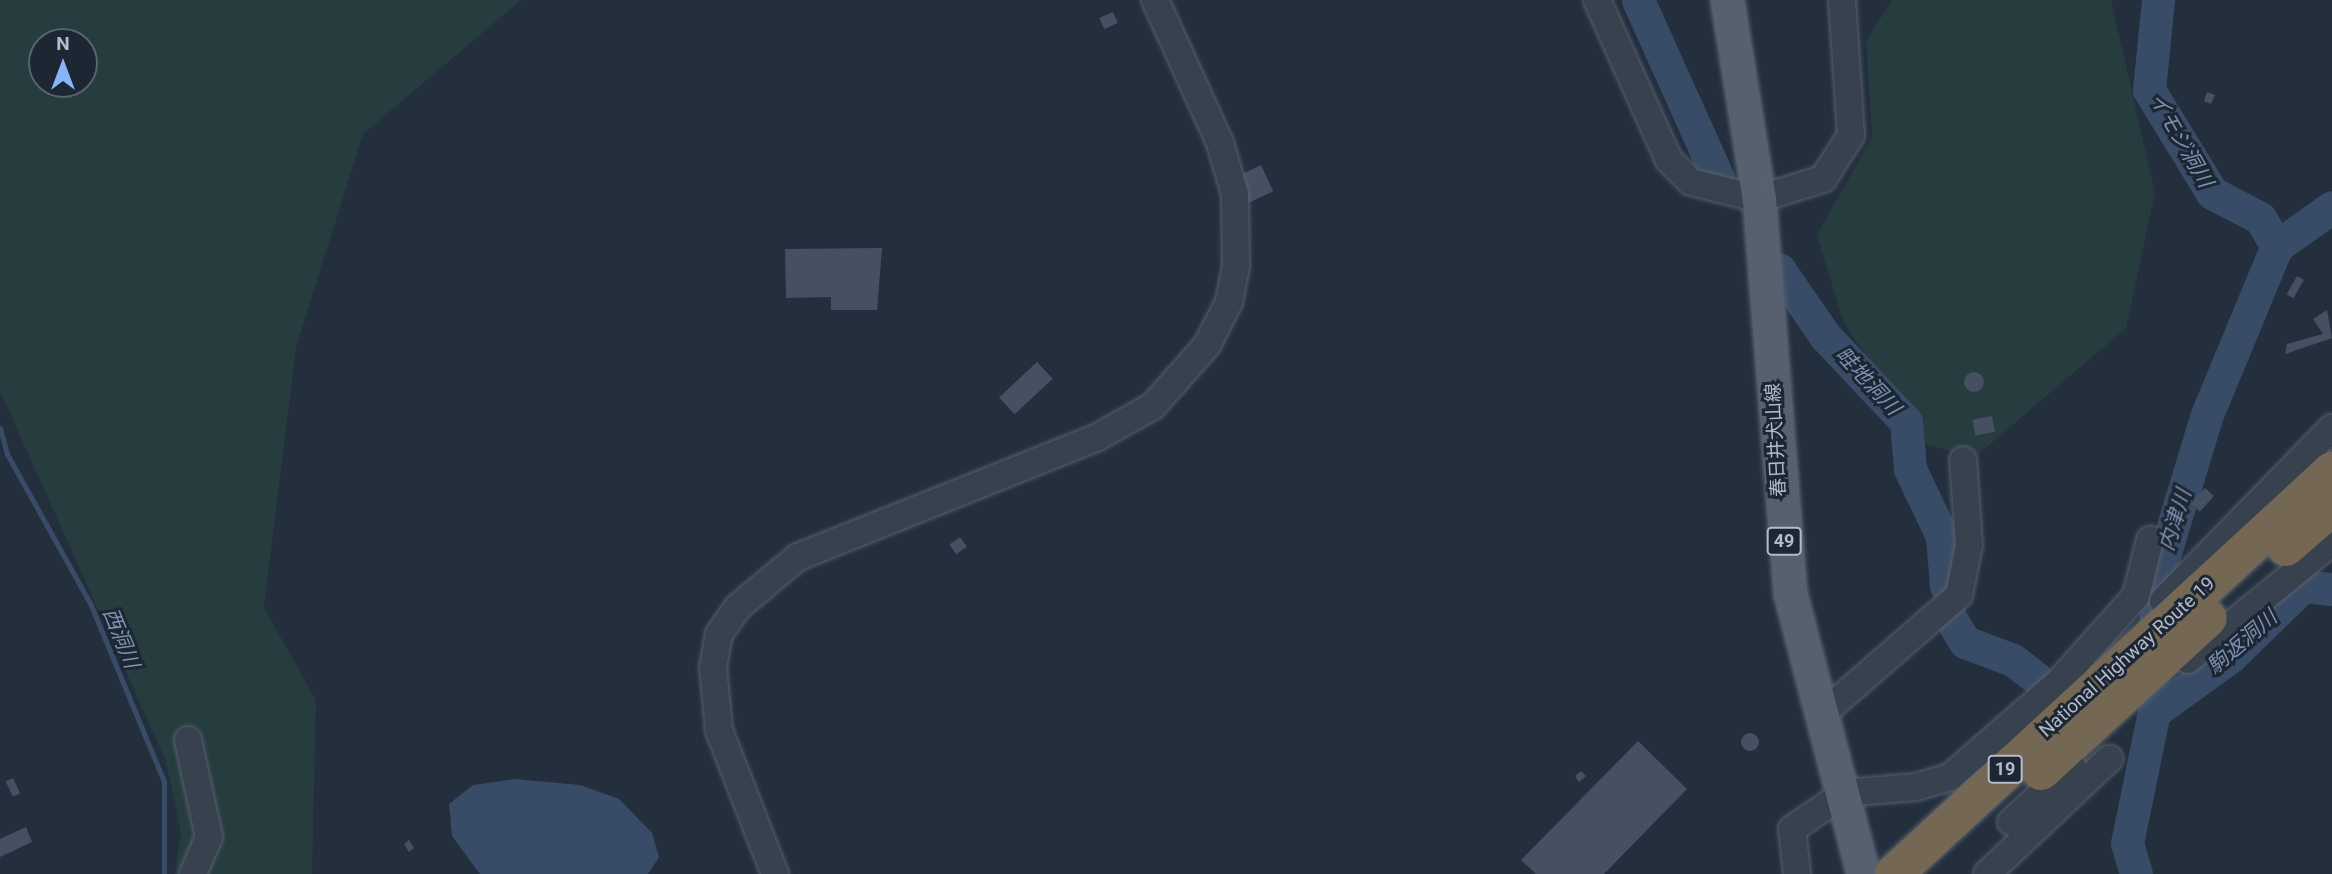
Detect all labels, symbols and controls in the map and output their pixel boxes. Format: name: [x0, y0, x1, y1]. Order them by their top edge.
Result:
north arrow: [28, 28, 98, 98]
text: N: [56, 32, 70, 55]
water label: イモジ洞川: [2144, 88, 2218, 192]
water label: 畦地洞川: [1830, 342, 1906, 420]
street label: 春日井犬山線: [1762, 382, 1790, 498]
water label: 内津川: [2154, 486, 2196, 554]
road number: 49: [1766, 526, 1802, 556]
street label: National Highway Route 19: [2034, 572, 2220, 742]
water label: 西洞川: [98, 604, 144, 672]
water label: 駒返洞川: [2202, 605, 2282, 679]
road number: 19: [1988, 754, 2022, 784]

